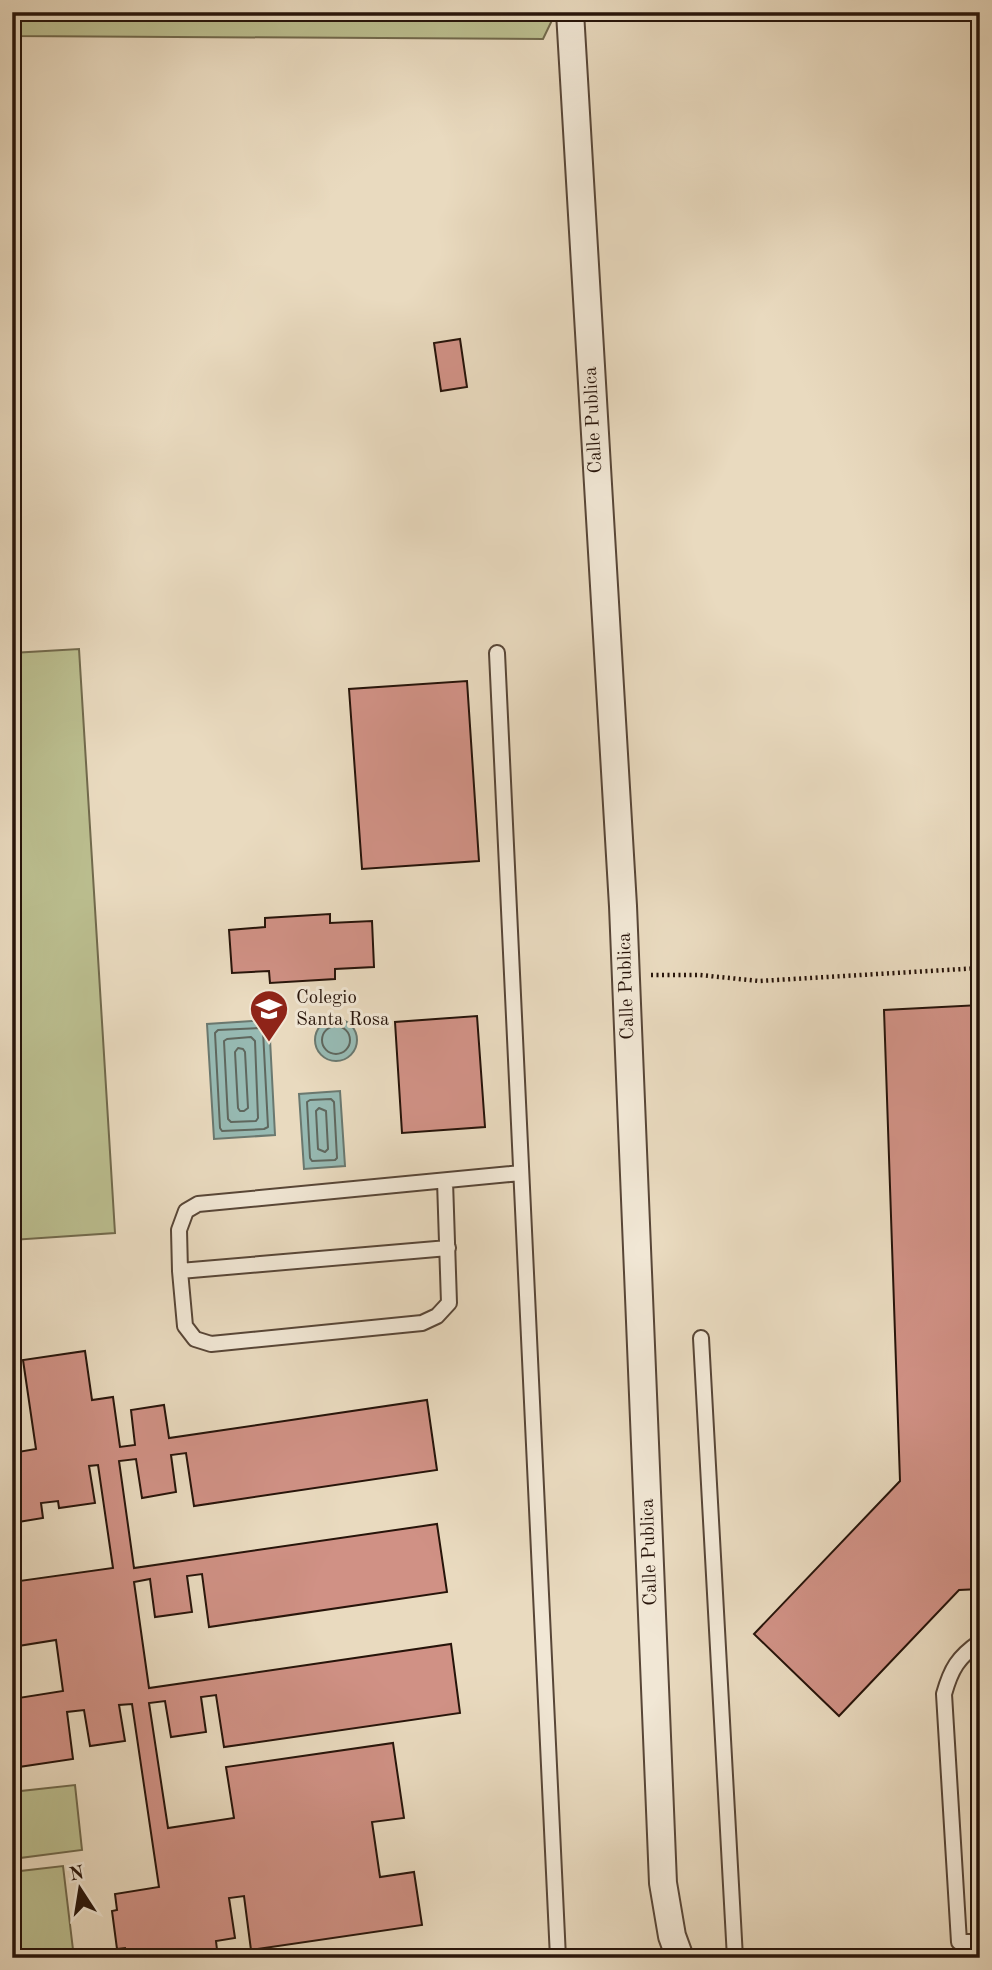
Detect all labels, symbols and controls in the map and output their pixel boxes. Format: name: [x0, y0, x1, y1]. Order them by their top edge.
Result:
street label: Calle Publica: [582, 365, 606, 474]
street label: Calle Publica: [616, 932, 638, 1040]
school or university icon: Colegio Santa Rosa: [248, 988, 290, 1043]
place label: Colegio Santa Rosa: [296, 989, 390, 1030]
street label: Calle Publica: [639, 1498, 661, 1606]
north arrow: [46, 1854, 116, 1924]
text: N: [68, 1864, 87, 1886]

